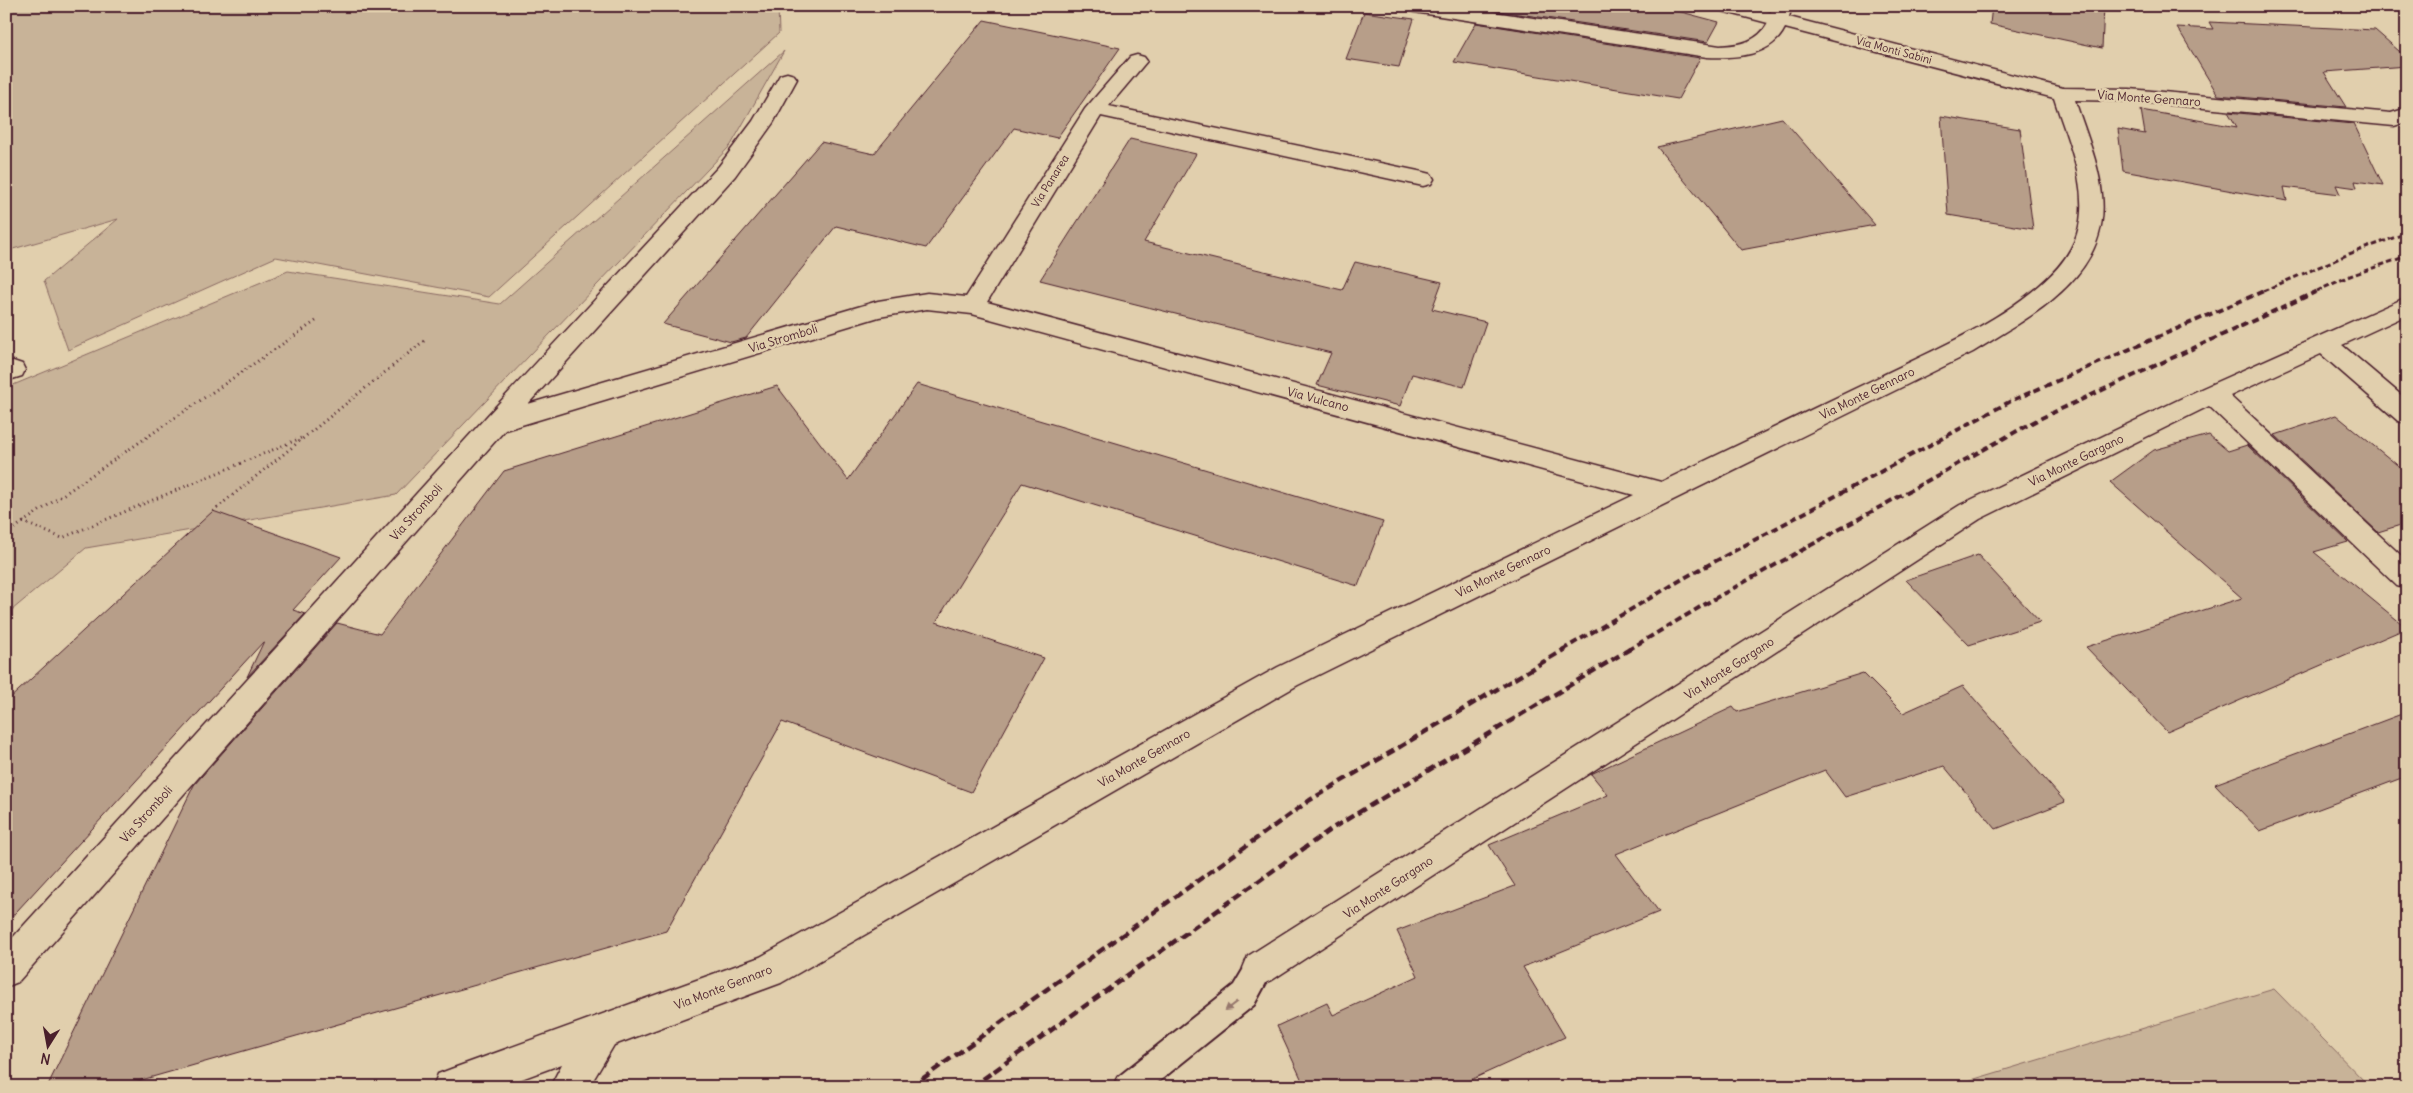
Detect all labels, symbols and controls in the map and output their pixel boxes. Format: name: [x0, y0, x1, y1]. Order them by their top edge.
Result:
street label: Via Monti Sabini: [1854, 33, 1934, 67]
street label: Via Monte Gennaro: [2097, 87, 2202, 109]
street label: Via Panarea: [1028, 152, 1072, 210]
street label: Via Stromboli: [747, 320, 819, 356]
street label: Via Monte Gennaro: [1817, 363, 1917, 422]
street label: Via Vulcano: [1285, 384, 1351, 414]
street label: Via Monte Gargano: [2026, 430, 2126, 490]
street label: Via Stromboli: [387, 481, 445, 543]
street label: Via Monte Gennaro: [1453, 541, 1553, 600]
street label: Via Monte Gargano: [1681, 633, 1777, 703]
street label: Via Monte Gennaro: [1095, 725, 1193, 790]
street label: Via Stromboli: [117, 783, 175, 845]
street label: Via Monte Gargano: [1340, 852, 1436, 922]
street label: Via Monte Gennaro: [672, 961, 774, 1013]
one-way arrow: [1224, 1000, 1237, 1011]
north arrow: [22, 1020, 72, 1070]
text: N: [39, 1049, 52, 1069]

